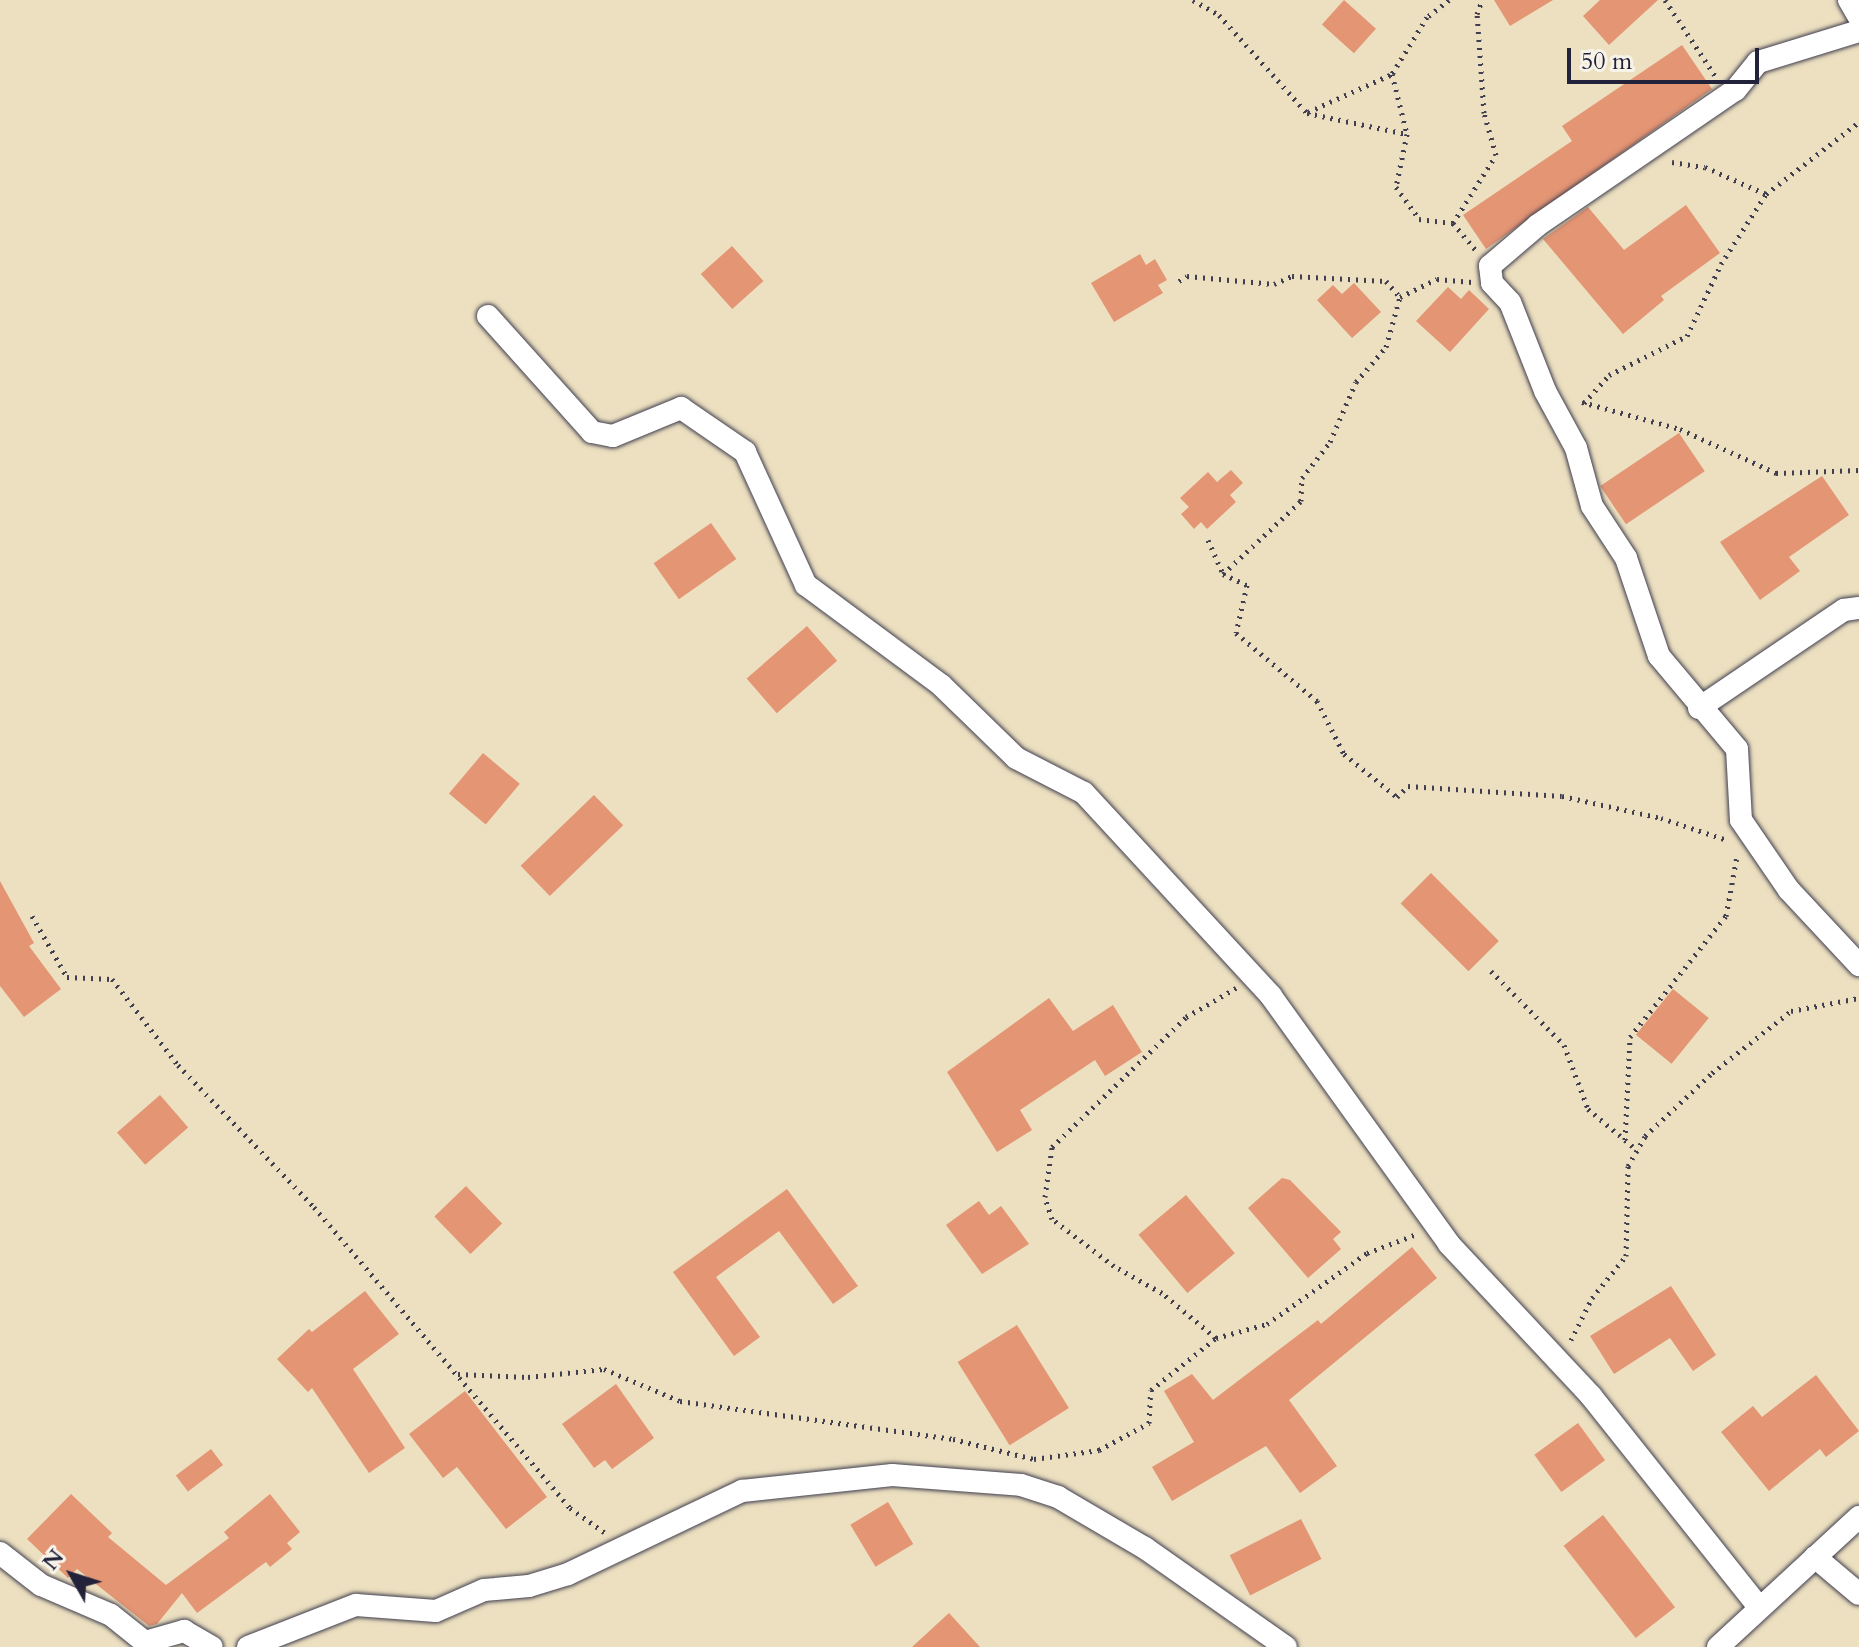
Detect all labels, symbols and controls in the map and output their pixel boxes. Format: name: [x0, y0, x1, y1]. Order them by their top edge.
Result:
scale bar: [1571, 32, 1763, 82]
text: 50 m: [1581, 45, 1632, 78]
north arrow: [32, 1535, 112, 1615]
text: N: [36, 1543, 71, 1577]

